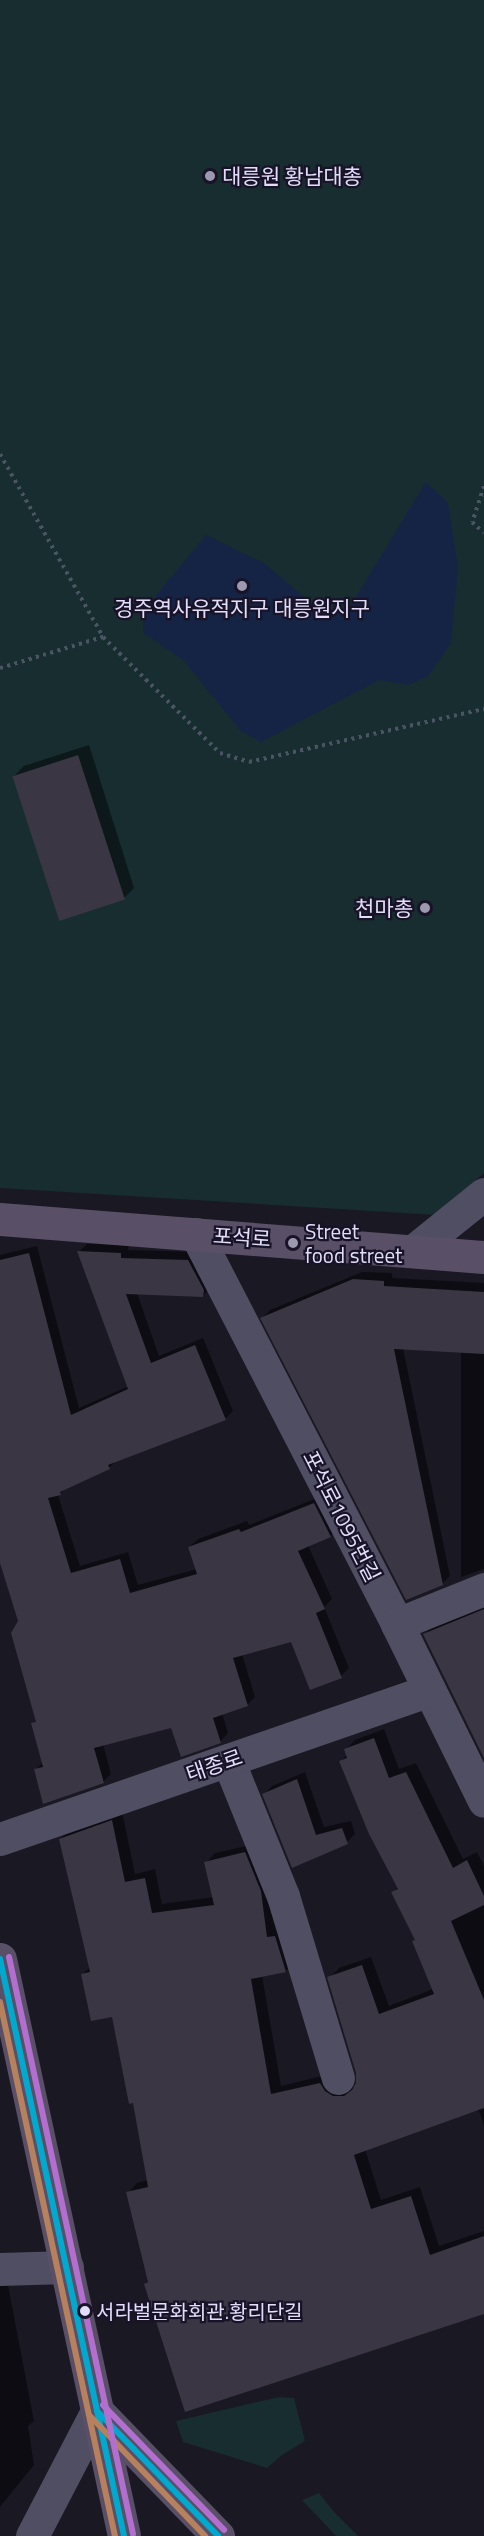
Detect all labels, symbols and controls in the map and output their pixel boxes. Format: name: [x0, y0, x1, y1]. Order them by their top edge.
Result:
place label: 대릉원 황남대총: [222, 163, 362, 189]
marker: 대릉원 황남대총: [203, 169, 217, 183]
marker: 경주역사유적지구 대릉원지구: [235, 579, 249, 593]
place label: 경주역사유적지구 대릉원지구: [114, 595, 370, 621]
place label: 천마총: [355, 895, 413, 921]
marker: 천마총: [418, 901, 432, 915]
place label: Street food street: [305, 1218, 402, 1268]
street label: 포석로: [212, 1222, 272, 1252]
marker: Street food street: [286, 1236, 300, 1250]
street label: 포석로1095번길: [298, 1446, 386, 1586]
street label: 태종로: [182, 1744, 246, 1786]
place label: 서라벌문화회관.황리단길: [96, 2299, 303, 2323]
marker: 서라벌문화회관.황리단길: [79, 2305, 91, 2317]

